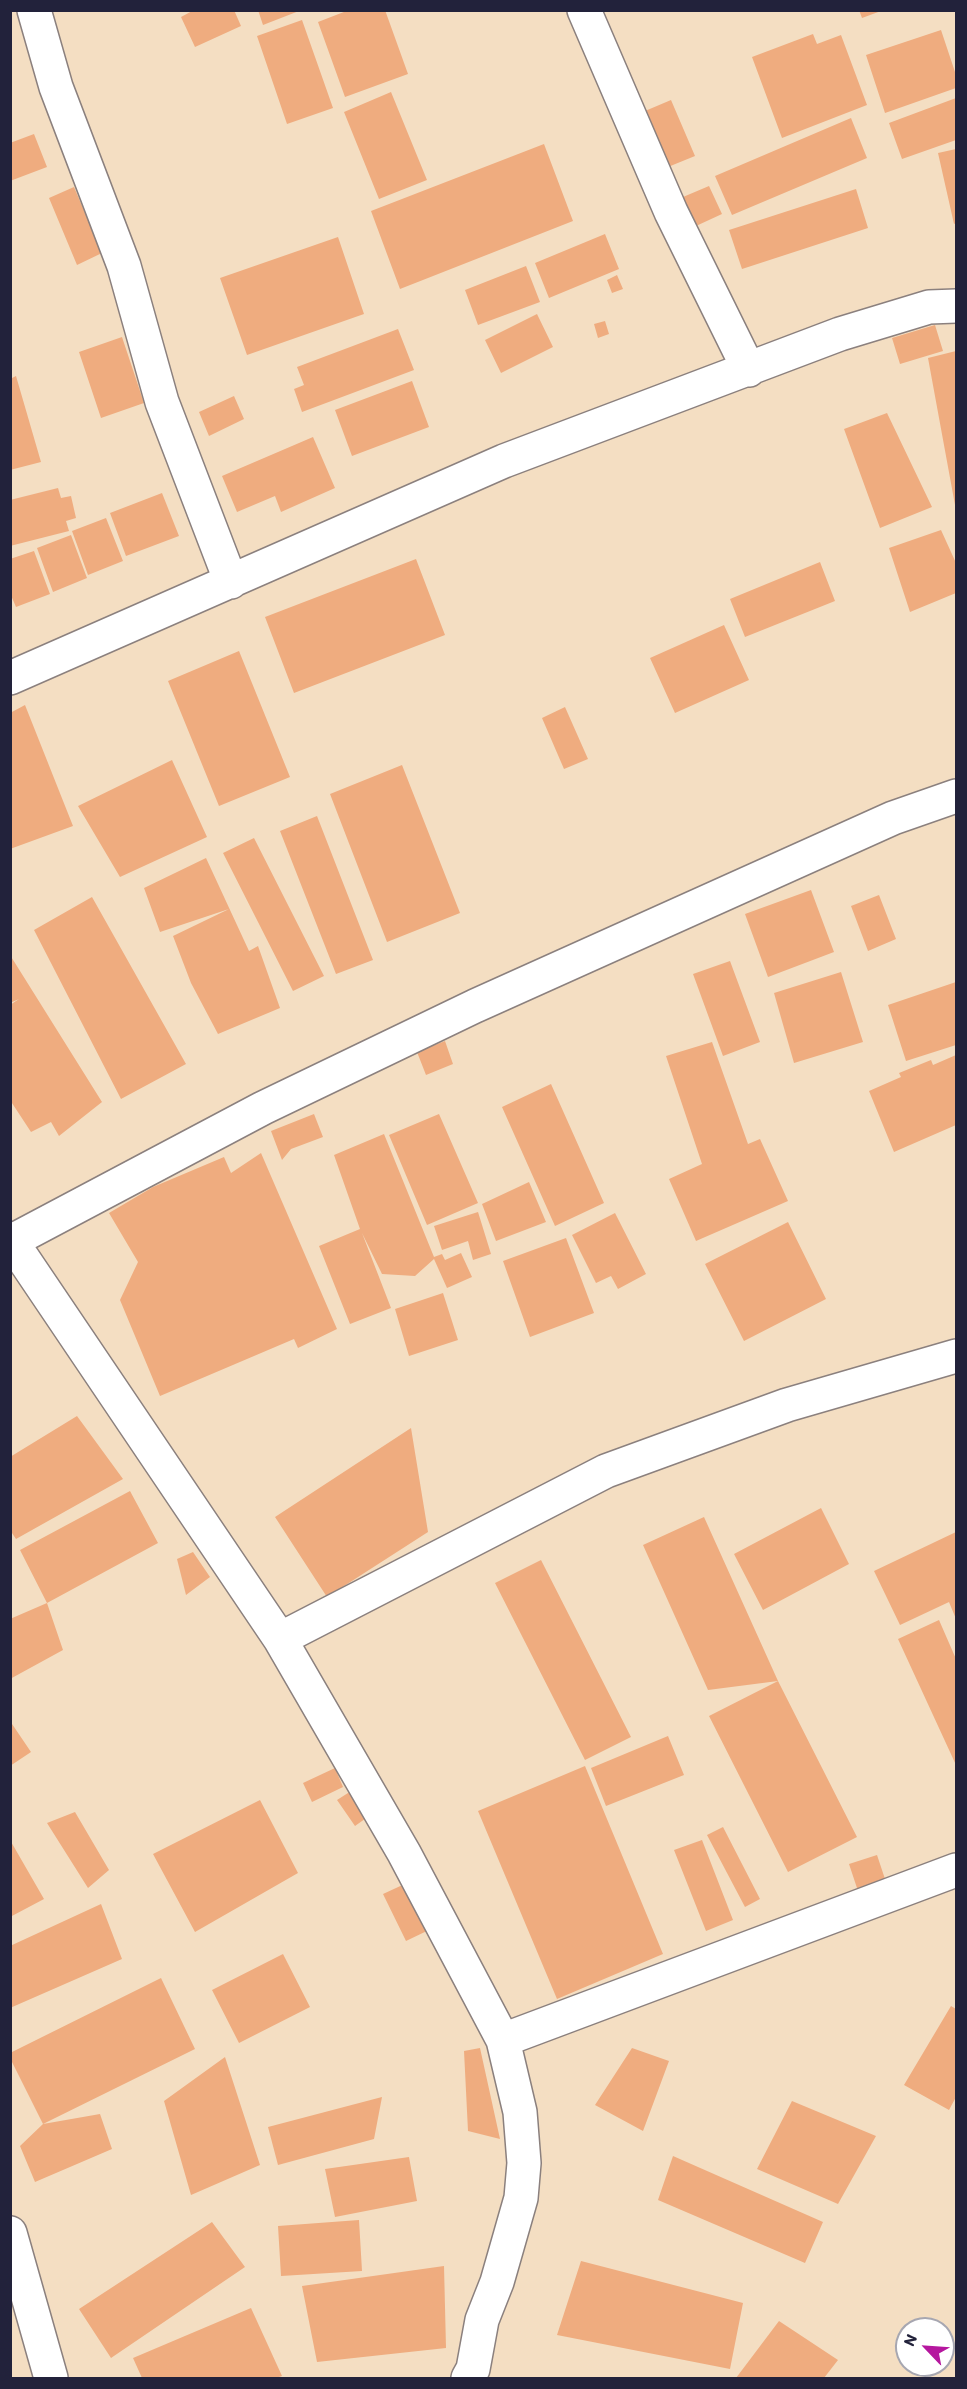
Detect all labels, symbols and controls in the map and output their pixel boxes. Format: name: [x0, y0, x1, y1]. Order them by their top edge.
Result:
north arrow: [895, 2317, 955, 2377]
text: N: [899, 2331, 921, 2349]

